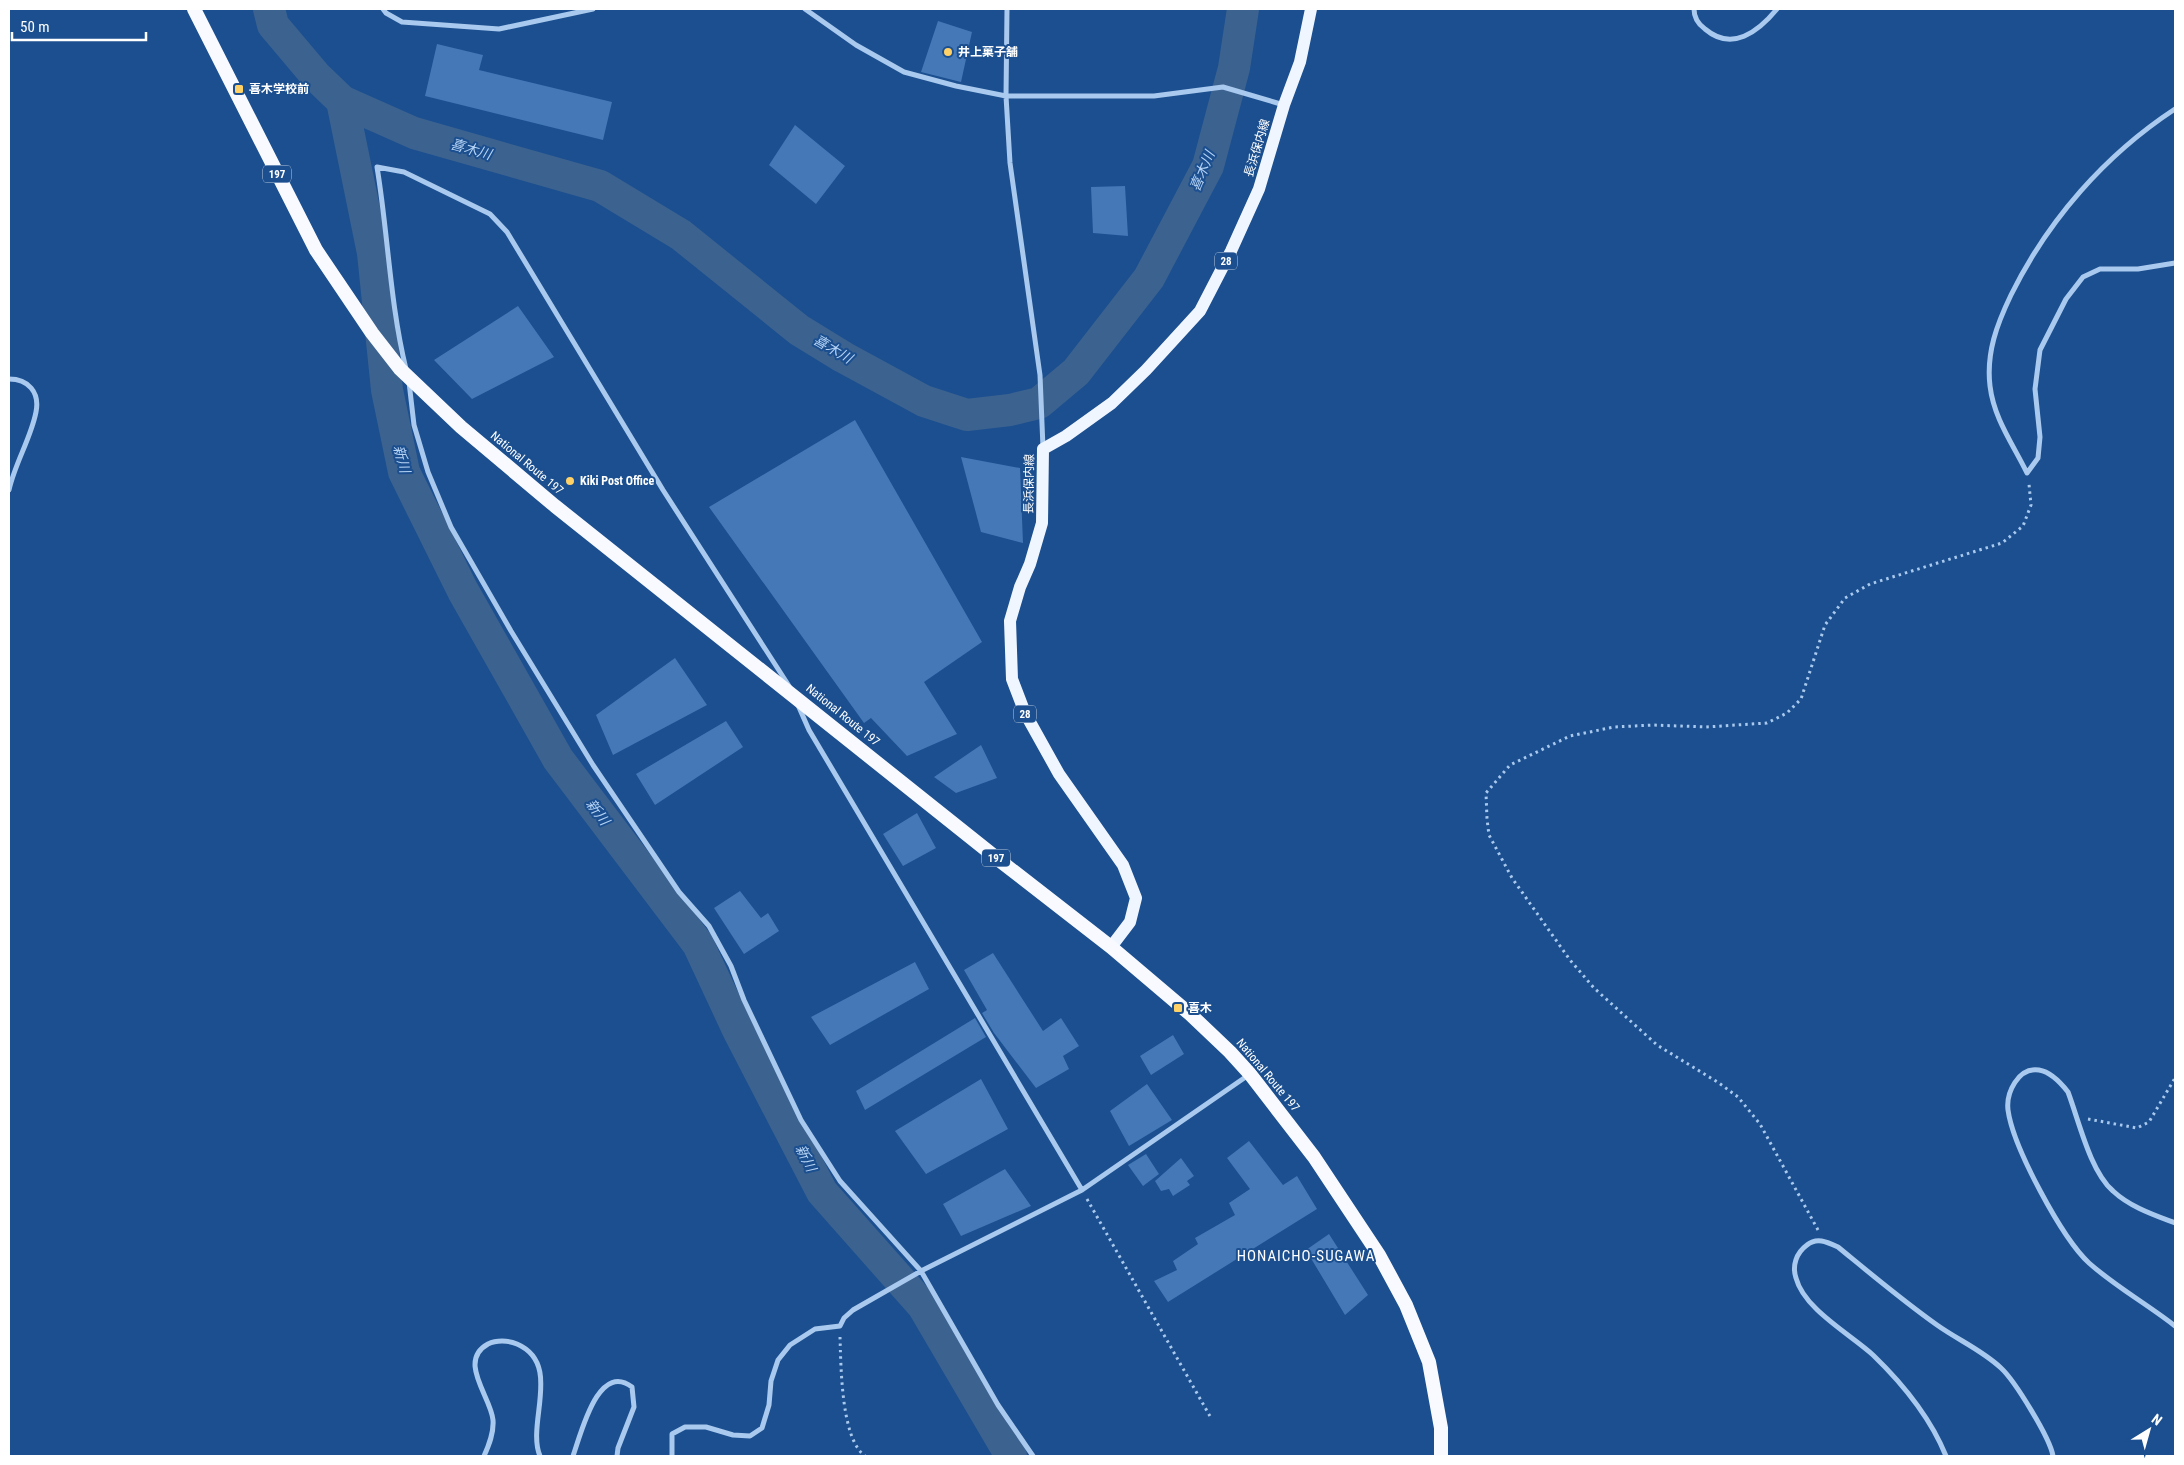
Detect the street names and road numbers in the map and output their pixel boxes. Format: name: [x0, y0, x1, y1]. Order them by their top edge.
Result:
street label: 長浜保内線: [1242, 117, 1272, 179]
road number: 197: [263, 165, 291, 182]
road number: 28: [1215, 252, 1237, 270]
street label: National Route 197: [488, 429, 566, 497]
street label: 長浜保内線: [1021, 454, 1037, 514]
street label: National Route 197: [803, 681, 883, 749]
road number: 28: [1014, 706, 1036, 722]
road number: 197: [982, 850, 1010, 866]
street label: National Route 197: [1234, 1036, 1302, 1114]

